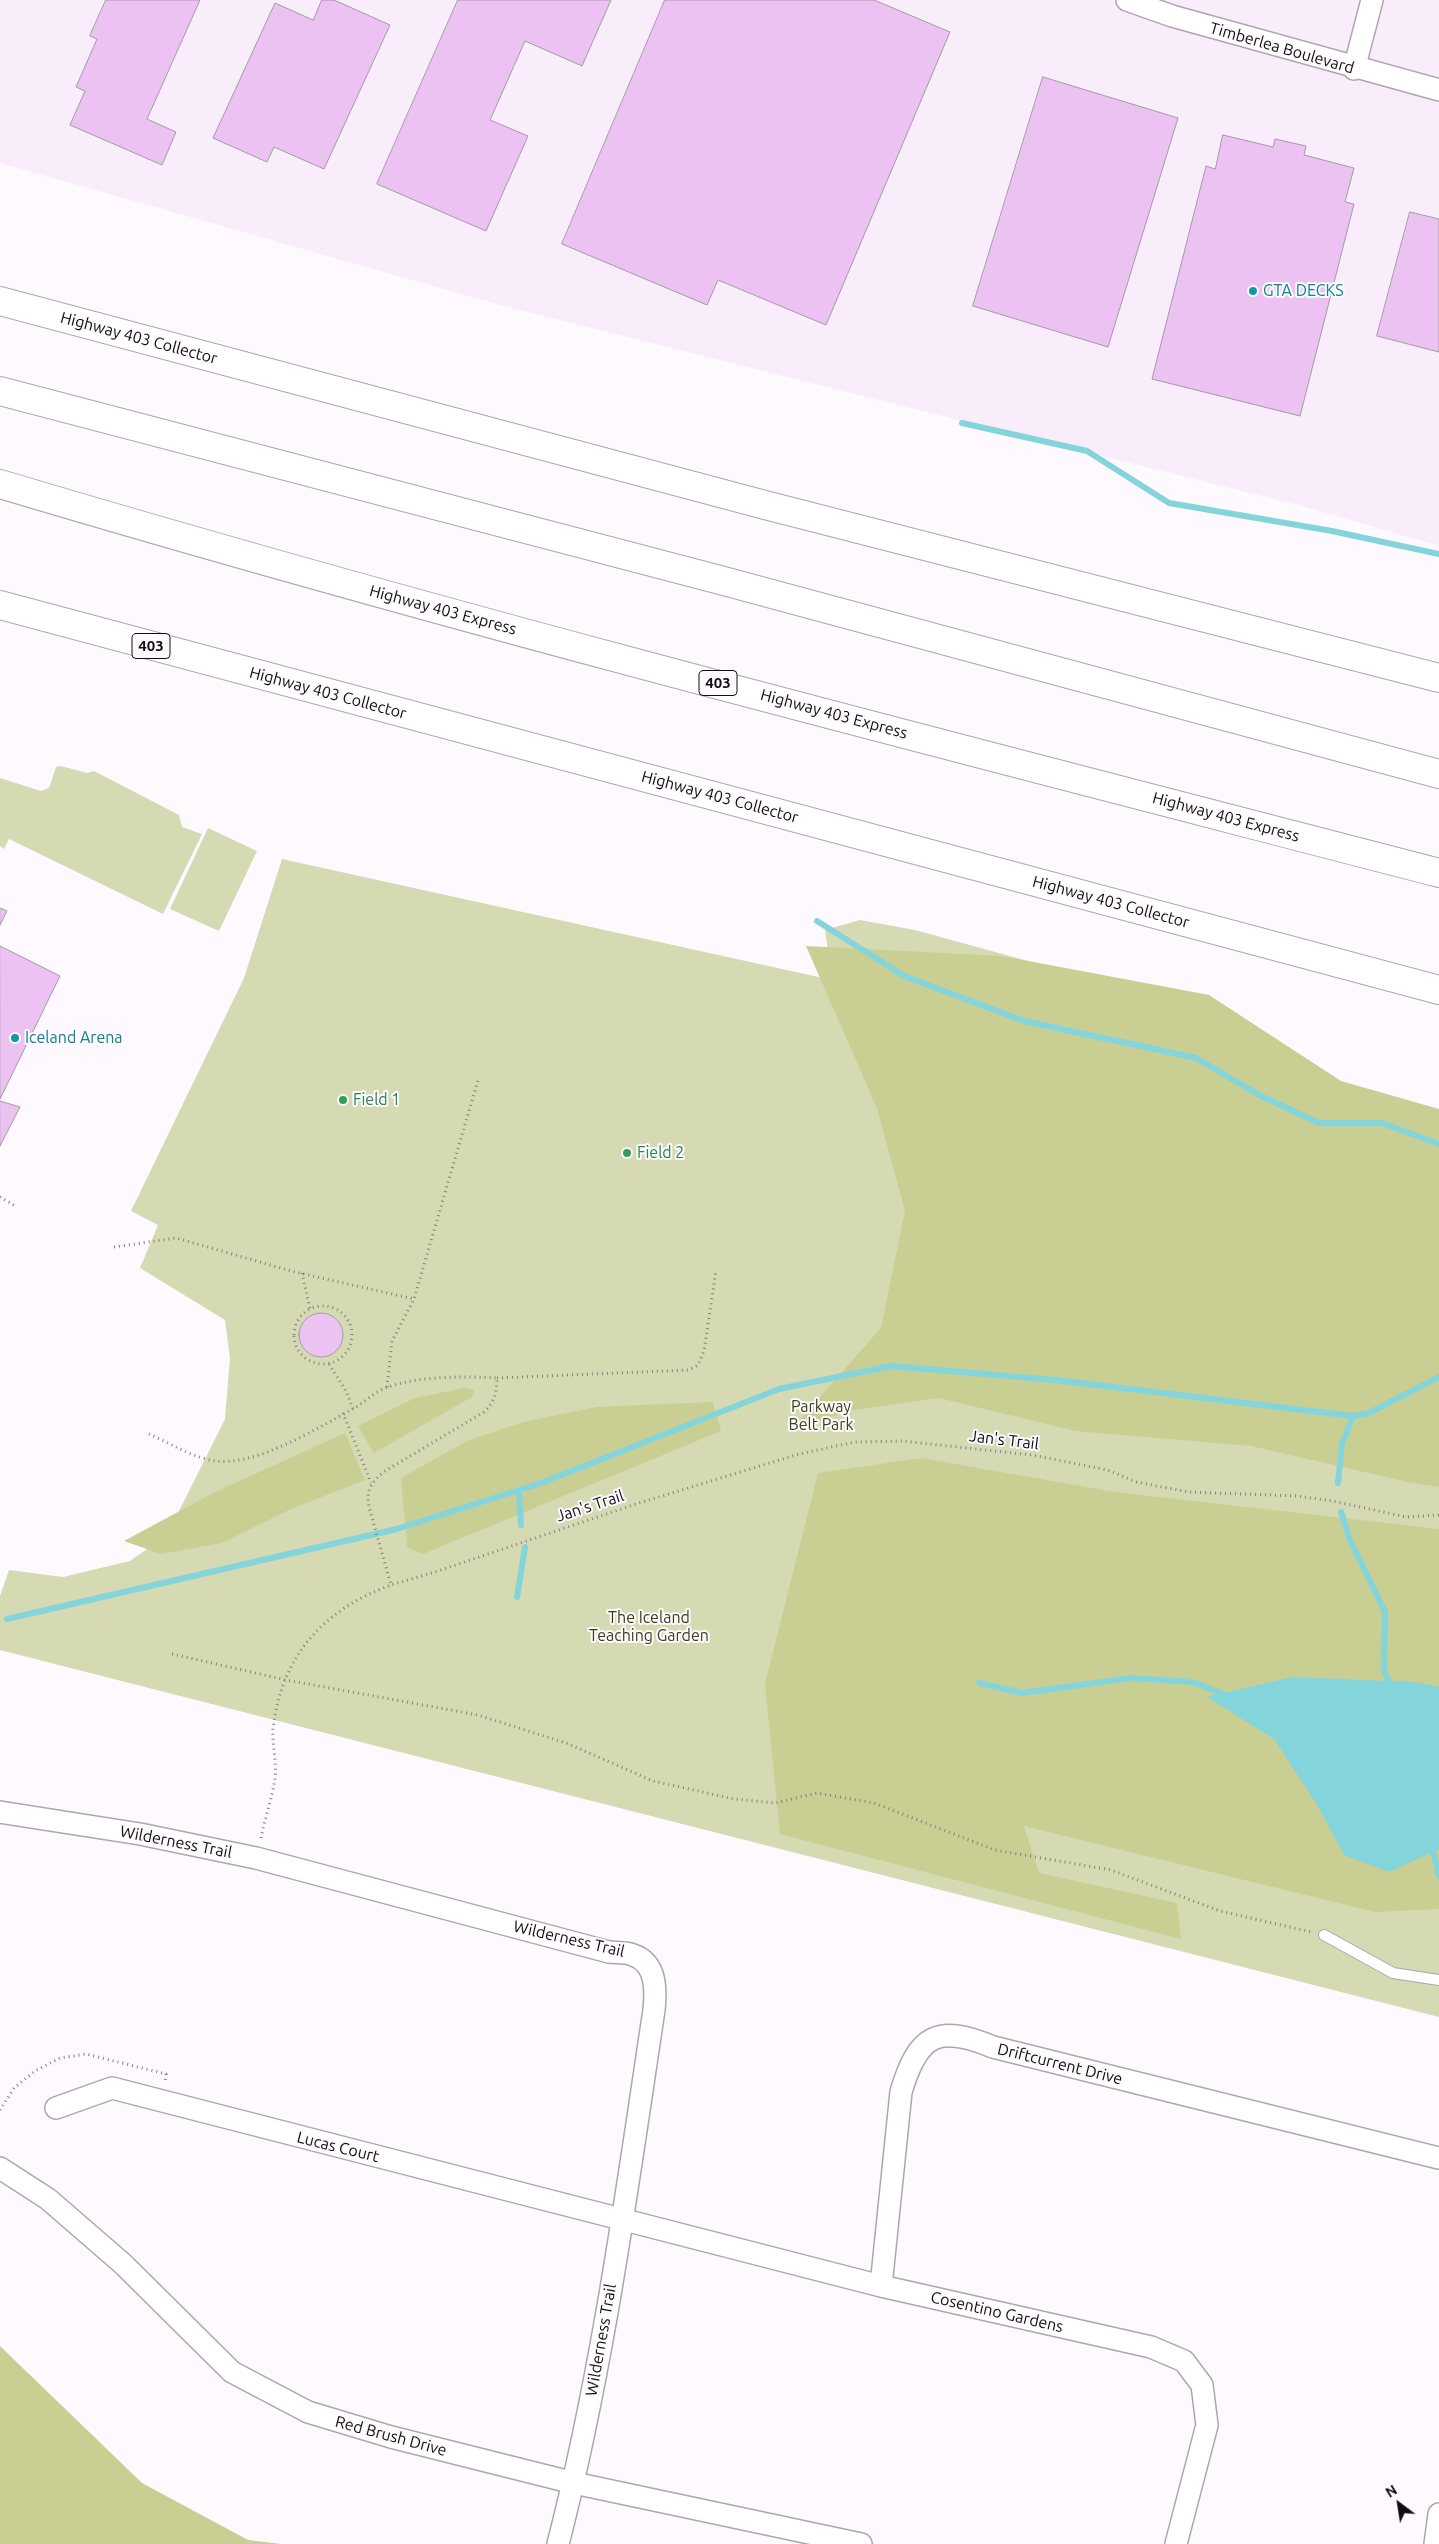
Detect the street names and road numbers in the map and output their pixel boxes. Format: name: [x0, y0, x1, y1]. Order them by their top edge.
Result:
street label: Timberlea Boulevard: [1208, 18, 1356, 78]
street label: Highway 403 Collector: [58, 308, 220, 368]
street label: Highway 403 Express: [367, 581, 519, 639]
road number: 403: [132, 634, 170, 658]
street label: Highway 403 Collector: [247, 663, 409, 723]
road number: 403: [699, 670, 737, 696]
street label: Highway 403 Express: [758, 685, 910, 743]
street label: Highway 403 Collector: [639, 767, 801, 827]
street label: Highway 403 Express: [1150, 788, 1302, 846]
street label: Highway 403 Collector: [1030, 872, 1192, 932]
street label: Jan's Trail: [968, 1426, 1040, 1454]
street label: Jan's Trail: [554, 1486, 626, 1526]
street label: Wilderness Trail: [118, 1822, 234, 1862]
street label: Wilderness Trail: [511, 1917, 627, 1961]
street label: Driftcurrent Drive: [996, 2039, 1124, 2089]
street label: Lucas Court: [295, 2128, 381, 2166]
street label: Wilderness Trail: [582, 2282, 620, 2398]
street label: Cosentino Gardens: [929, 2287, 1065, 2337]
street label: Red Brush Drive: [333, 2412, 449, 2460]

